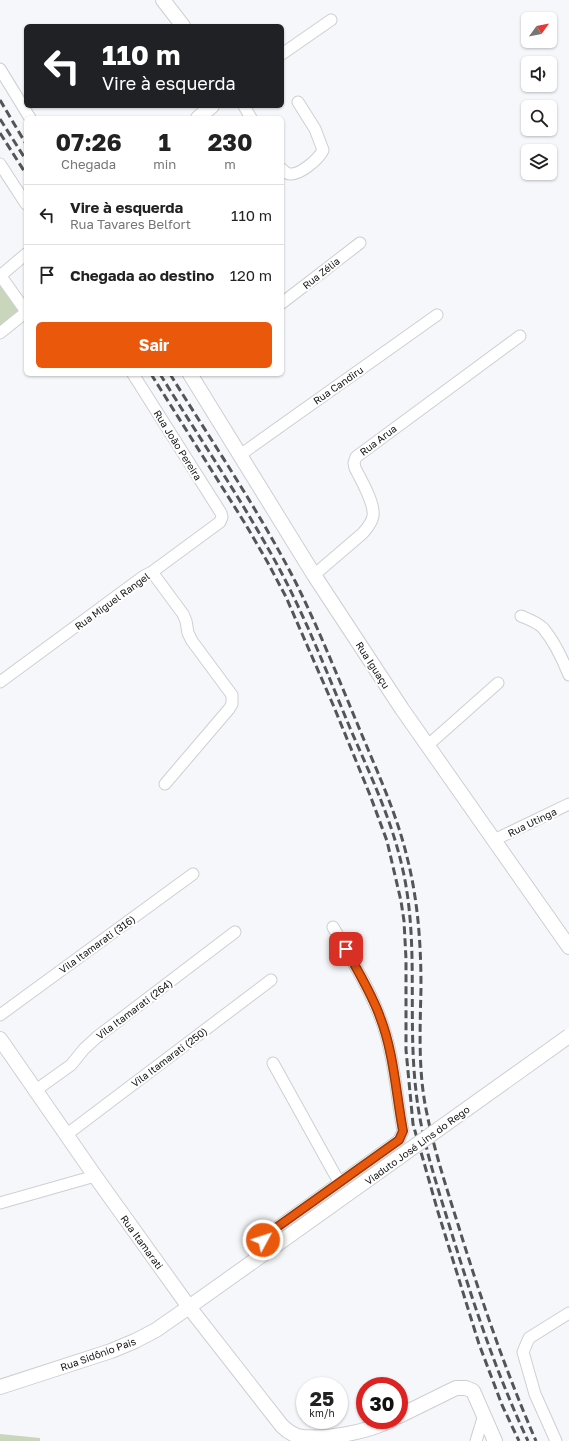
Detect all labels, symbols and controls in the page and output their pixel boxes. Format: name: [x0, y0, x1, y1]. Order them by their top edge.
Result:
north arrow: [521, 12, 557, 48]
map controls: [521, 12, 557, 180]
text: 110 m: [102, 38, 181, 71]
icon: left: [36, 40, 88, 92]
button: sound: [521, 56, 557, 92]
text: Vire à esquerda: [102, 72, 236, 94]
button: search: [521, 100, 557, 136]
text: 07:26: [55, 127, 122, 156]
text: 1: [158, 127, 171, 156]
text: 230: [208, 127, 253, 156]
button: layers: [521, 144, 557, 180]
text: Chegada: [61, 156, 116, 172]
text: min: [153, 156, 176, 172]
text: m: [224, 156, 236, 172]
text: Vire à esquerda: [70, 198, 183, 216]
icon: left: [36, 204, 58, 226]
text: 110 m: [231, 206, 272, 224]
text: Rua Tavares Belfort: [70, 216, 191, 232]
street label: Rua Zélia: [300, 255, 342, 291]
icon: arrive: [36, 264, 58, 286]
text: Chegada ao destino: [70, 266, 214, 284]
text: 120 m: [230, 266, 272, 284]
button: Sair: [36, 322, 272, 368]
street label: Rua Candiru: [311, 363, 365, 407]
street label: Rua João Pereira: [152, 408, 204, 482]
street label: Rua Arua: [357, 422, 399, 458]
street label: Rua Miguel Rangel: [72, 570, 152, 632]
street label: Rua Iguaçu: [353, 639, 393, 691]
street label: Rua Utinga: [506, 805, 558, 839]
street label: Vila Itamarati (316): [57, 912, 137, 976]
pin: [329, 932, 363, 966]
icon: arrive: [335, 938, 357, 960]
street label: Vila Itamarati (264): [94, 976, 174, 1042]
street label: Vila Itamarati (250): [129, 1025, 209, 1089]
street label: Viaduto José Lins do Rego: [362, 1103, 472, 1187]
street label: Rua Itamarati: [118, 1213, 166, 1271]
position arrow: [242, 1219, 284, 1261]
street label: Rua Sidônio Pais: [59, 1335, 137, 1373]
speed limit sign: 30: [356, 1377, 408, 1429]
text: 25: [310, 1386, 334, 1410]
text: km/h: [309, 1407, 335, 1419]

